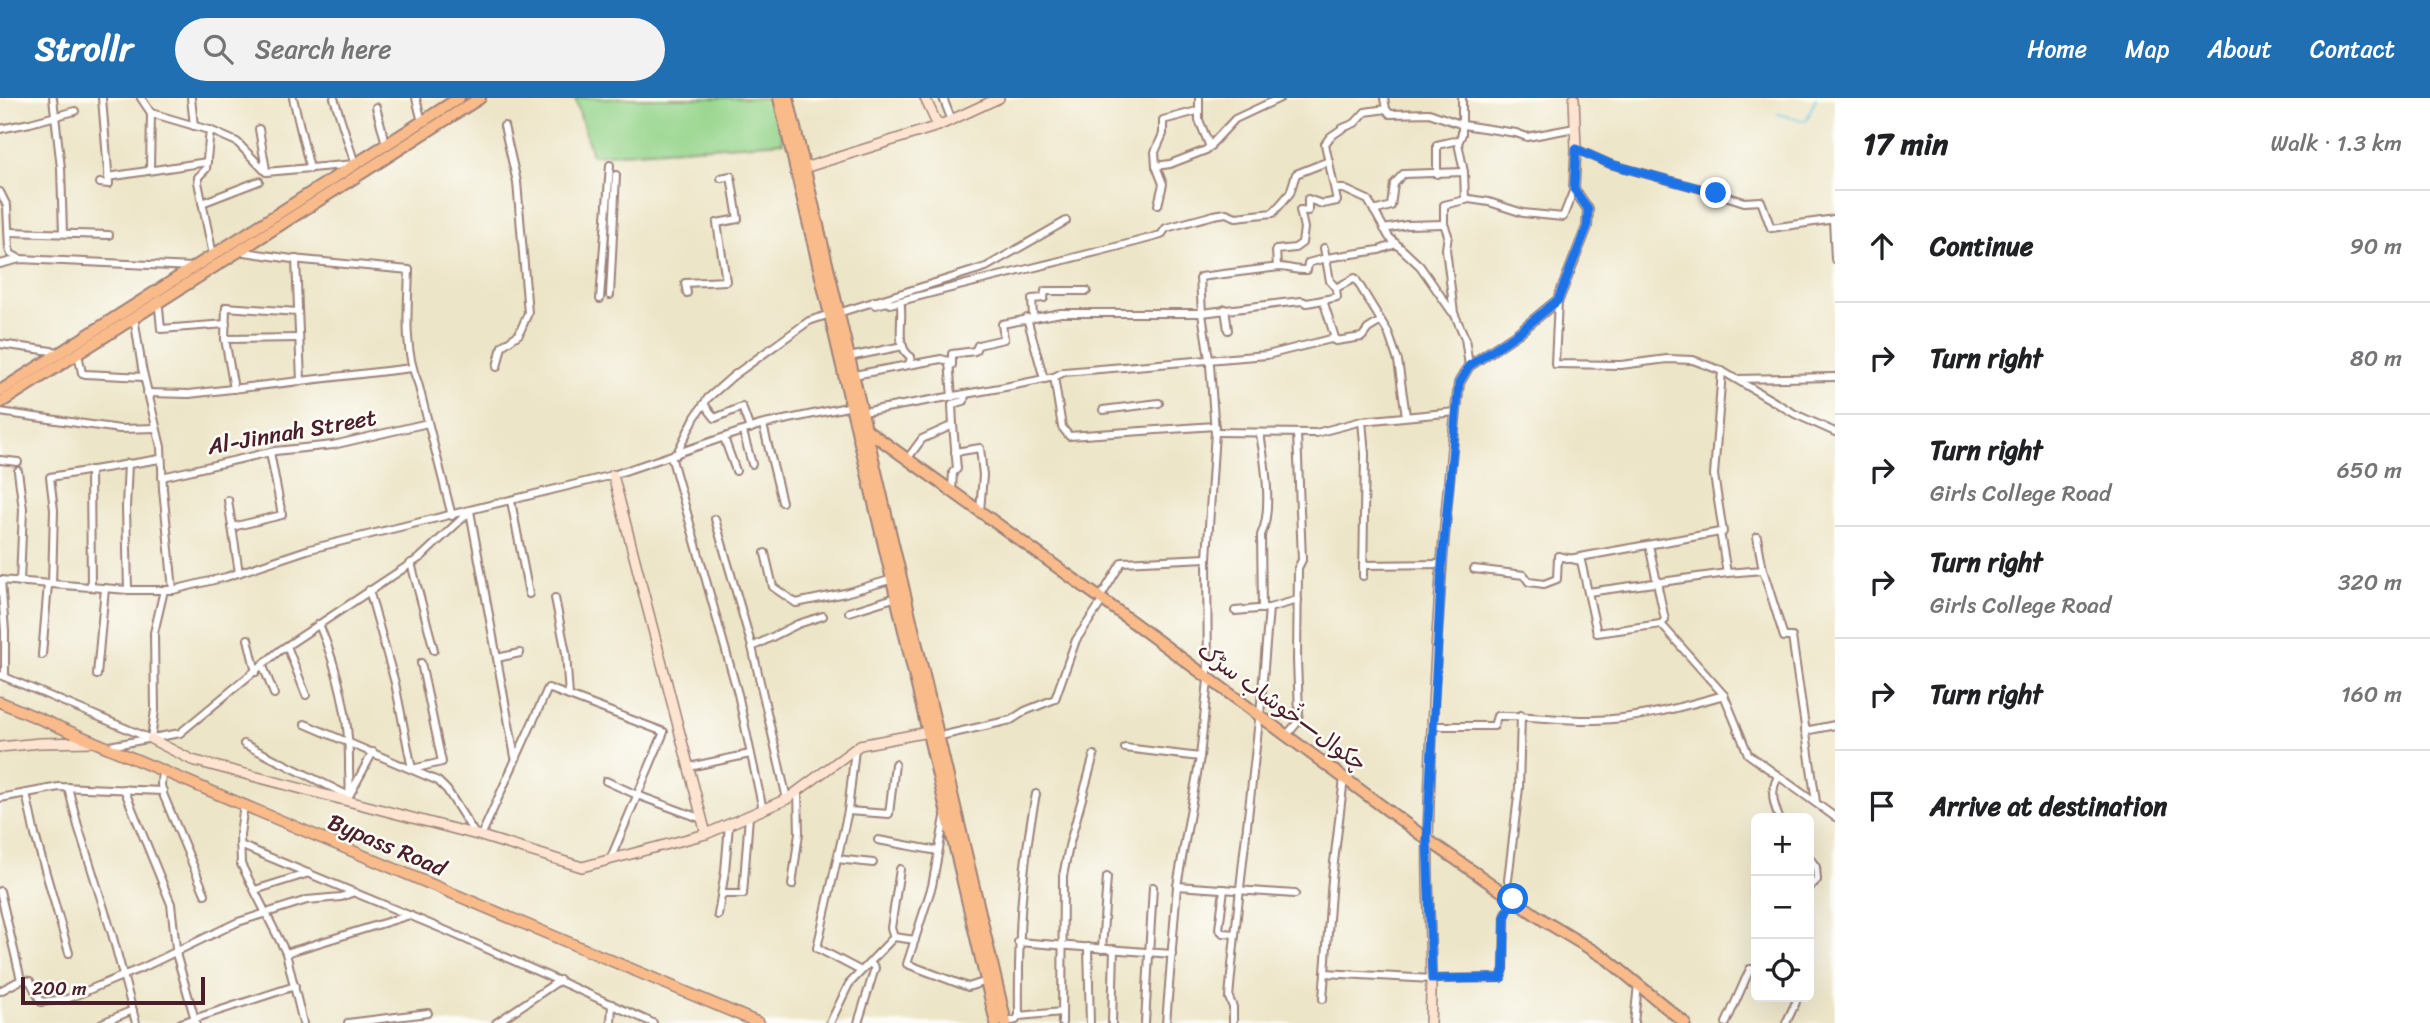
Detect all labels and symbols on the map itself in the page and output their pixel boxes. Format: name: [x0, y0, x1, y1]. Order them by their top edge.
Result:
route end: [1700, 177, 1731, 208]
street label: Al-Jinnah Street: [203, 397, 380, 467]
street label: چکوال—خُوشاب سڑک: [1188, 631, 1376, 783]
street label: Bypass Road: [321, 802, 454, 889]
route start: [1497, 883, 1528, 914]
scale bar: [21, 974, 205, 1006]

